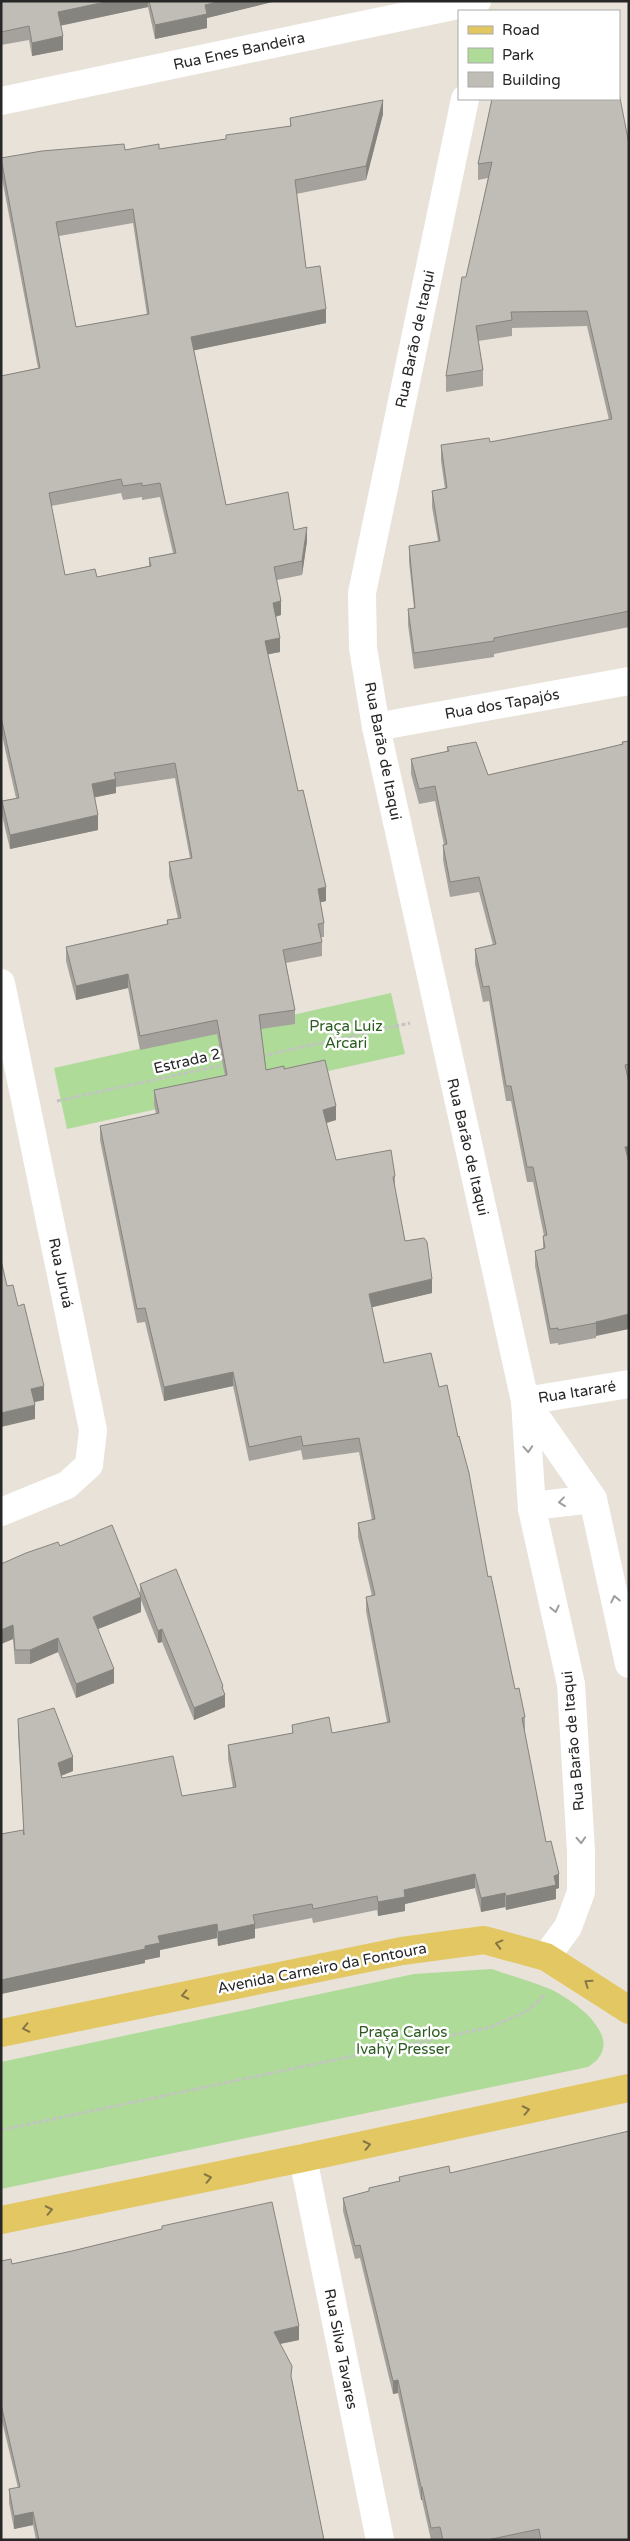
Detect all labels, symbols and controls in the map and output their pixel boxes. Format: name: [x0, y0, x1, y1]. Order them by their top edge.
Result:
legend: [458, 10, 620, 100]
text: Road: [502, 21, 540, 39]
street label: Rua Enes Bandeira: [172, 28, 306, 74]
text: Park: [502, 46, 534, 64]
text: Building: [502, 71, 561, 89]
street label: Rua Barão de Itaqui: [392, 268, 438, 410]
street label: Rua Barão de Itaqui: [361, 680, 405, 822]
street label: Rua dos Tapajós: [443, 685, 561, 723]
park label: Praça Luiz Arcari: [309, 1017, 383, 1052]
street label: Estrada 2: [152, 1045, 222, 1077]
street label: Rua Barão de Itaqui: [443, 1076, 493, 1218]
street label: Rua Juruá: [45, 1236, 77, 1310]
street label: Rua Itararé: [537, 1377, 617, 1407]
one-way arrow: [523, 1446, 534, 1454]
one-way arrow: [558, 1496, 566, 1507]
one-way arrow: [610, 1594, 621, 1603]
one-way arrow: [549, 1605, 559, 1614]
street label: Rua Barão de Itaqui: [558, 1670, 588, 1812]
one-way arrow: [575, 1836, 586, 1844]
street label: Avenida Carneiro da Fontoura: [216, 1939, 428, 1997]
one-way arrow: [496, 1940, 504, 1950]
one-way arrow: [584, 1980, 594, 1989]
one-way arrow: [180, 1989, 189, 2000]
one-way arrow: [21, 2022, 30, 2033]
park label: Praça Carlos Ivahy Presser: [356, 2023, 450, 2058]
one-way arrow: [522, 2105, 531, 2116]
one-way arrow: [363, 2140, 372, 2150]
one-way arrow: [204, 2173, 213, 2183]
one-way arrow: [45, 2205, 53, 2216]
street label: Rua Silva Tavares: [320, 2287, 362, 2411]

